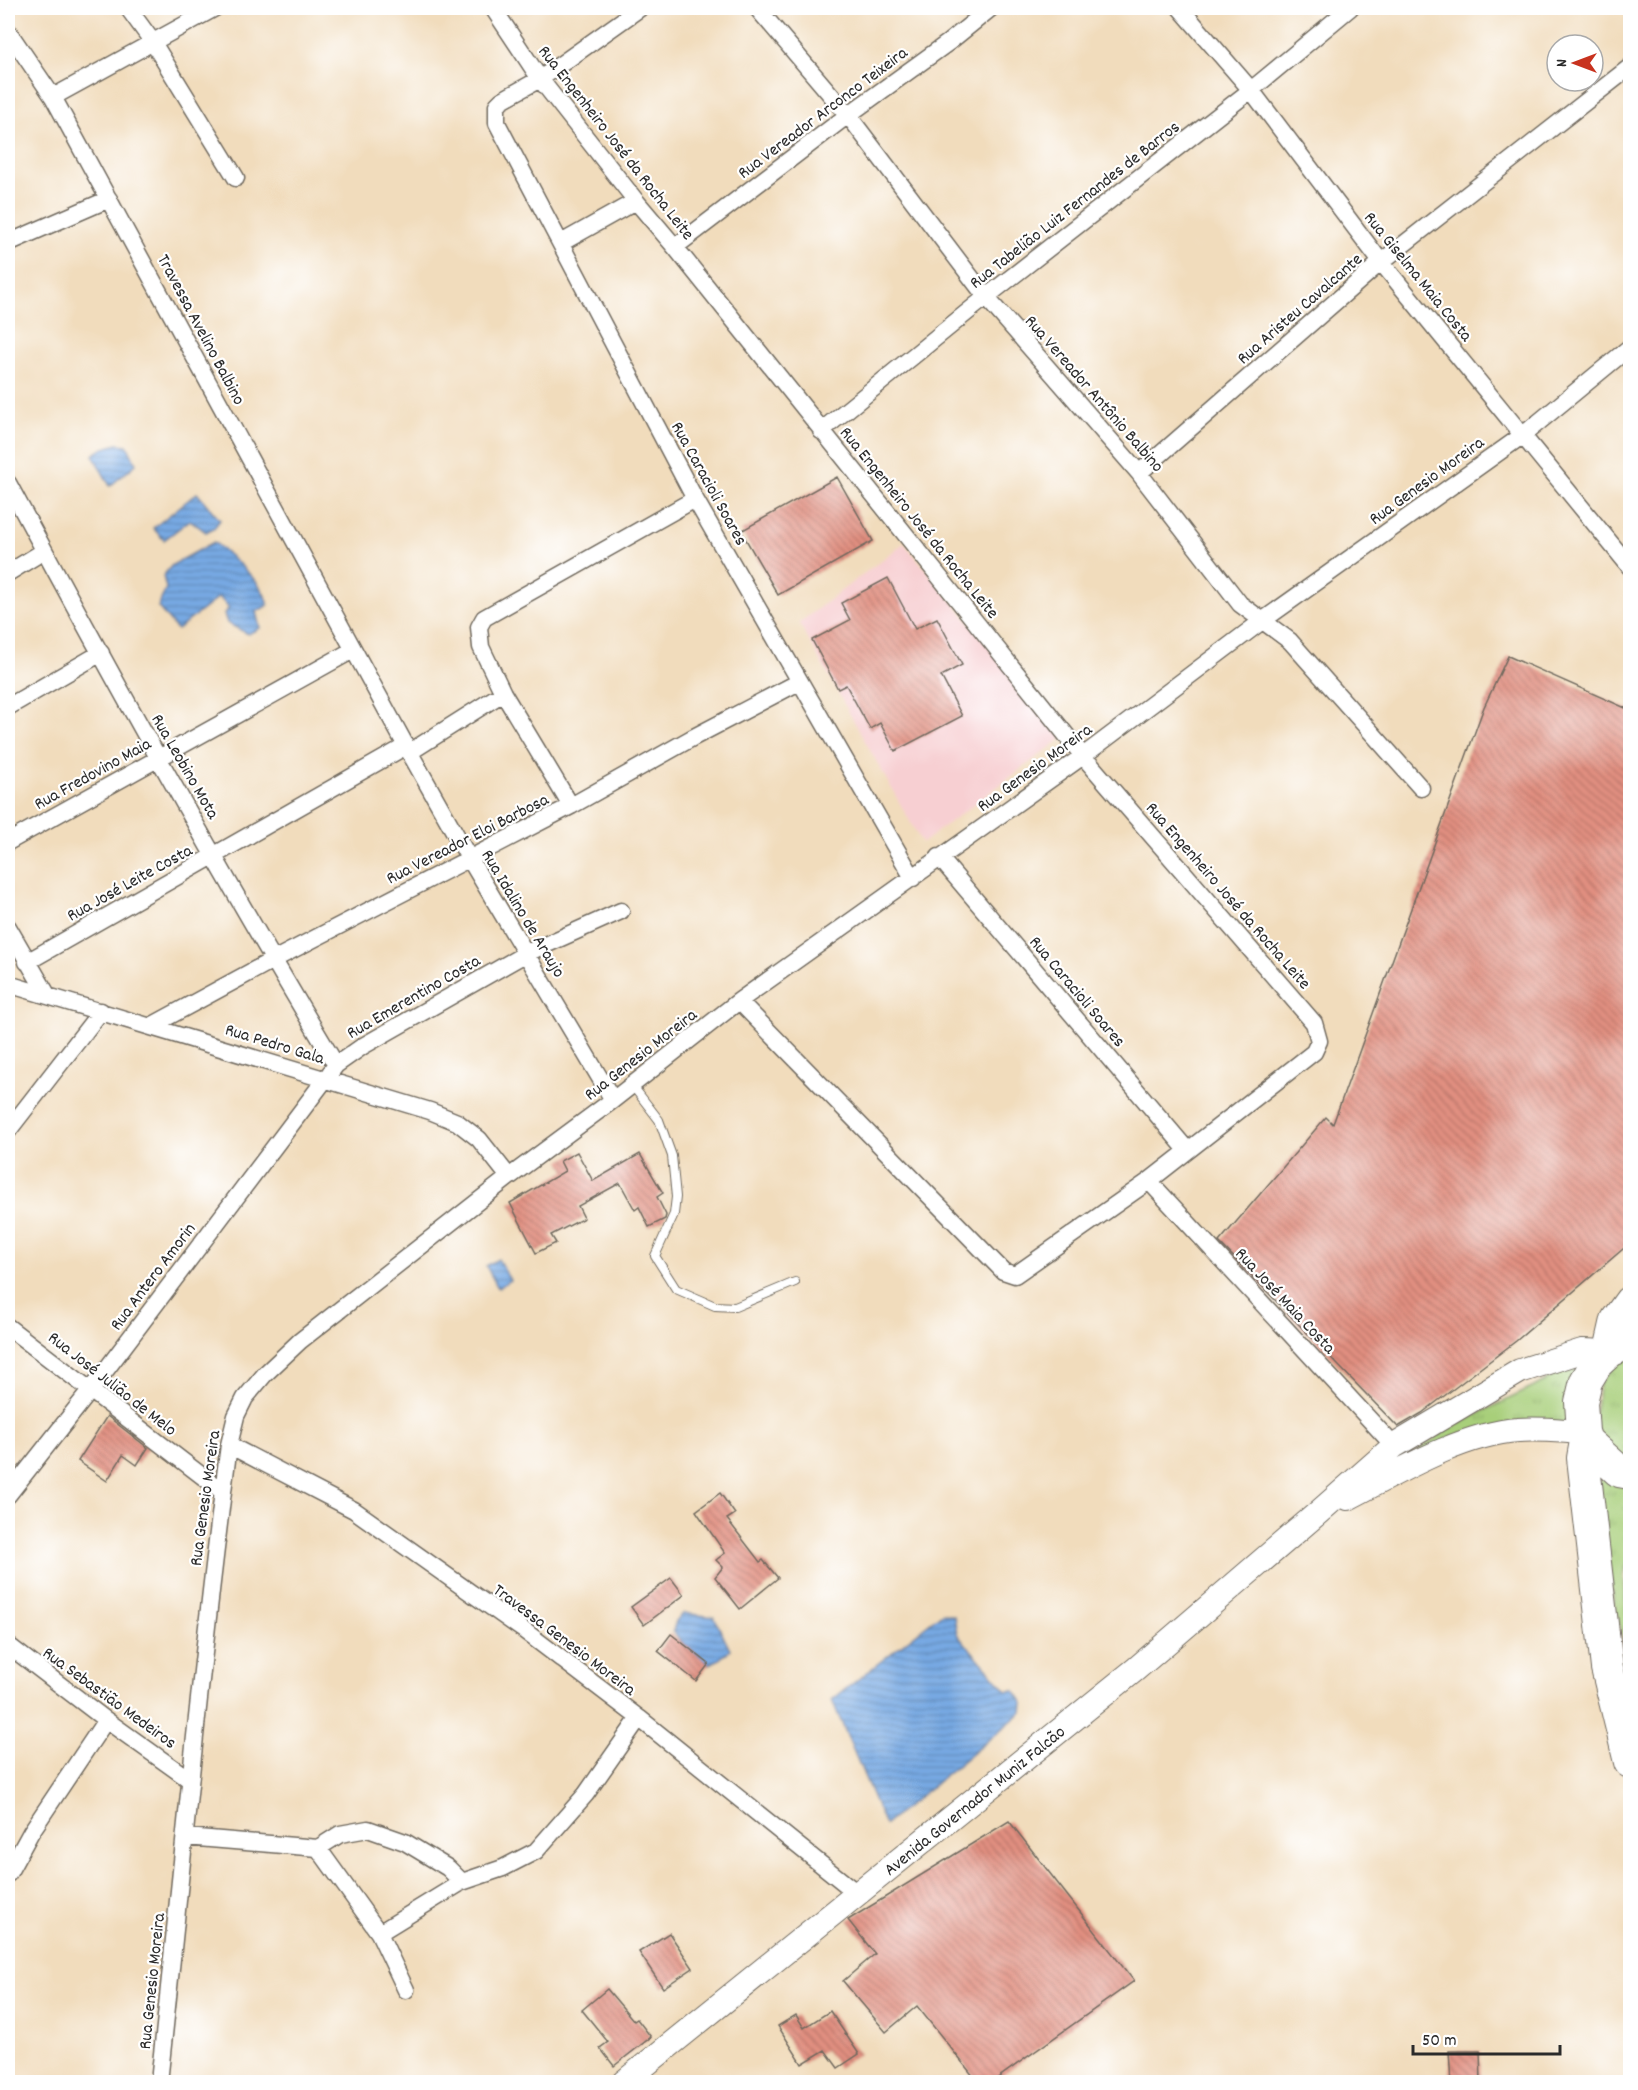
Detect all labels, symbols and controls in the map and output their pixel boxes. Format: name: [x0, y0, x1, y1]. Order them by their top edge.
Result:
north arrow: [1545, 33, 1605, 93]
street label: Rua Engenheiro José da Rocha Leite: [531, 41, 699, 246]
street label: Rua Vereador Arconco Teixeira: [733, 41, 914, 186]
text: N: [1551, 59, 1574, 67]
street label: Rua Tabelião Luiz Fernandes de Barros: [965, 116, 1186, 296]
street label: Rua Giselma Maia Costa: [1357, 207, 1478, 348]
street label: Rua Aristeu Cavalcante: [1232, 248, 1369, 371]
street label: Travessa Avelino Balbino: [149, 250, 250, 410]
street label: Rua Vereador Antônio Balbino: [1018, 311, 1169, 479]
street label: Rua Caracioli Soares: [663, 418, 752, 551]
street label: Rua Engenheiro José da Rocha Leite: [833, 422, 1004, 625]
street label: Rua Genesio Moreira: [1365, 431, 1491, 532]
street label: Rua Leobino Mota: [144, 710, 224, 825]
street label: Rua Genesio Moreira: [973, 718, 1099, 819]
street label: Rua Fredovino Maia: [30, 732, 157, 818]
street label: Rua Vereador Eloi Barbosa: [383, 788, 554, 892]
street label: Rua Engenheiro José da Rocha Leite: [1139, 798, 1316, 996]
street label: Rua José Leite Costa: [63, 839, 198, 929]
street label: Rua Idalino de Araujo: [474, 845, 570, 983]
street label: Rua Caracioli Soares: [1022, 932, 1130, 1054]
street label: Rua Emerentino Costa: [343, 949, 486, 1047]
street label: Rua Genesio Moreira: [580, 1004, 704, 1108]
street label: Rua Pedro Gala: [222, 1018, 328, 1073]
street label: Rua Antero Amorin: [105, 1218, 203, 1337]
street label: Rua José Maia Costa: [1228, 1243, 1341, 1361]
street label: Rua José Julião de Melo: [42, 1327, 181, 1443]
street label: Rua Genesio Moreira: [185, 1428, 228, 1568]
street label: Travessa Genesio Moreira: [487, 1579, 641, 1703]
street label: Rua Sebastião Medeiros: [36, 1642, 181, 1756]
street label: Avenida Governador Muniz Falcão: [880, 1721, 1072, 1883]
street label: Rua Genesio Moreira: [134, 1911, 173, 2051]
scale bar: [1413, 2018, 1560, 2056]
text: 50 m: [1422, 2029, 1457, 2054]

